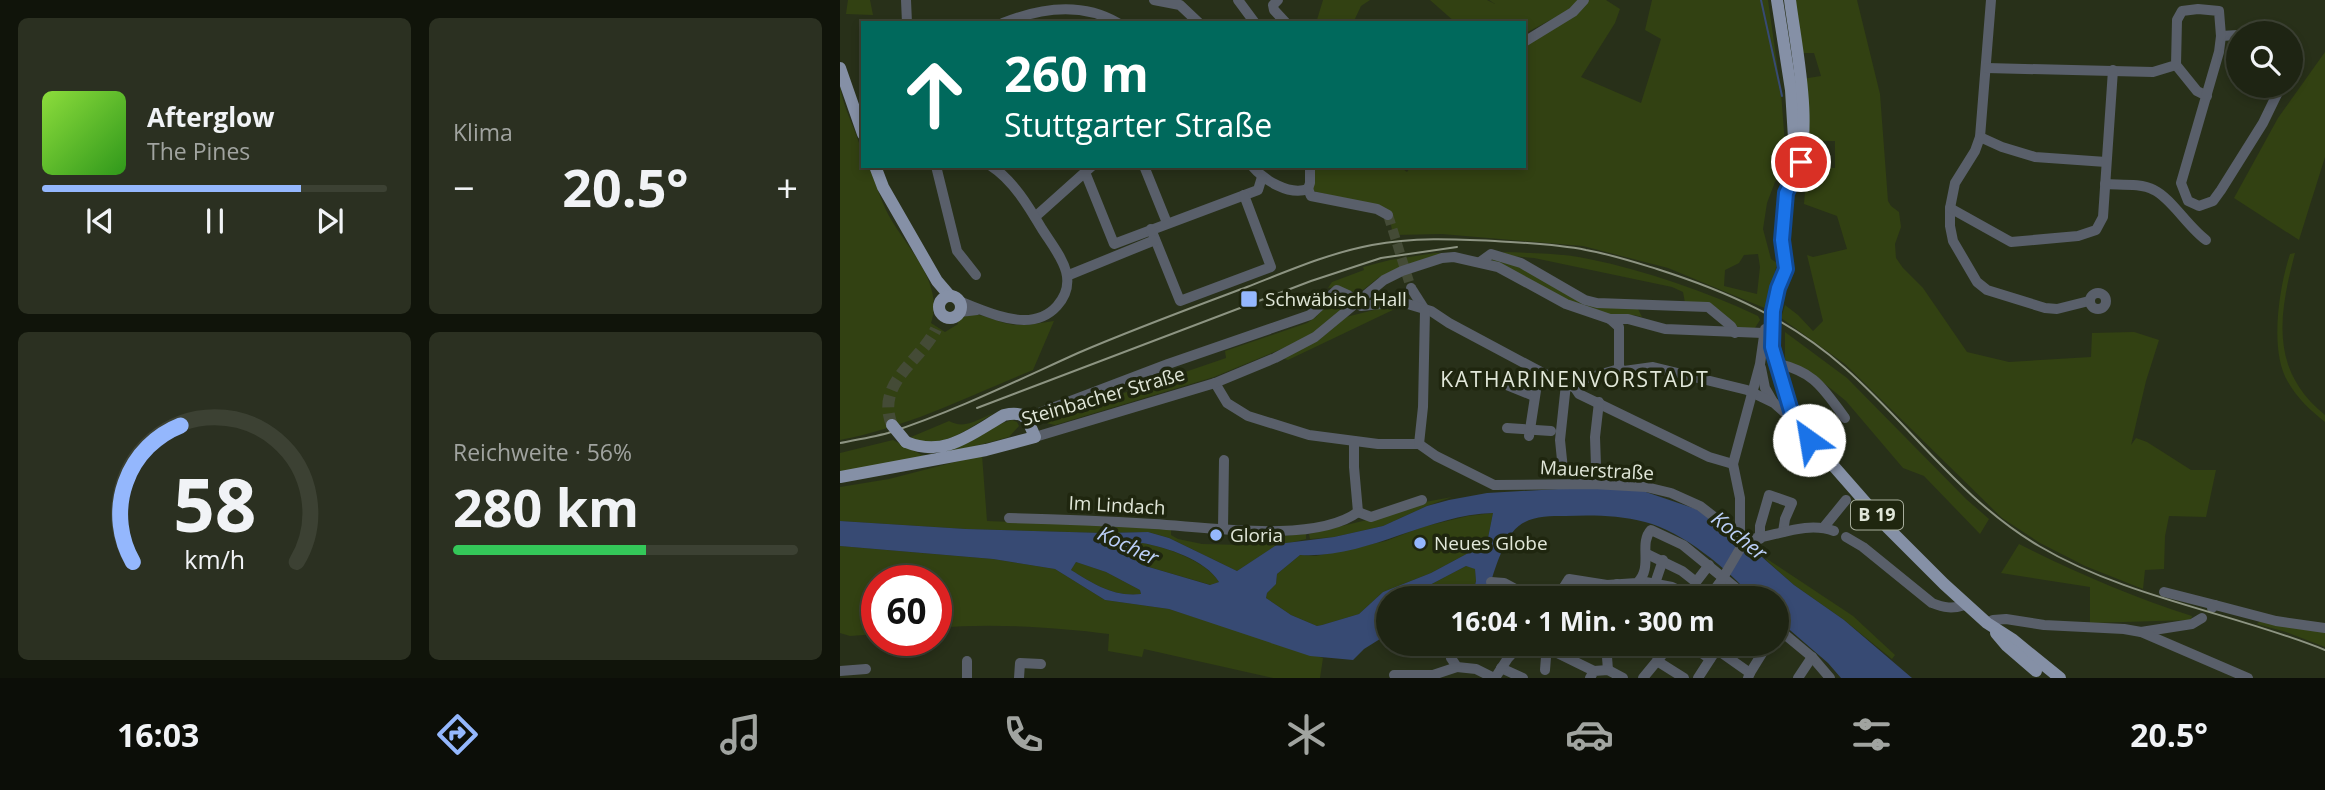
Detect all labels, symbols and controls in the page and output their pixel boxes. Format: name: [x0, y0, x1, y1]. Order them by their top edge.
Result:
map controls: [2226, 21, 2303, 98]
button: search: [2226, 21, 2303, 98]
text: 260 m: [1004, 40, 1149, 106]
icon: ahead: [889, 49, 980, 140]
text: Afterglow: [147, 99, 274, 135]
text: Stuttgarter Straße: [1004, 103, 1272, 146]
text: Klima: [453, 116, 513, 148]
pin: [1771, 132, 1831, 192]
text: The Pines: [147, 135, 250, 167]
icon: arrive: [1782, 143, 1820, 181]
text: 20.5°: [562, 151, 689, 222]
text: −: [453, 161, 475, 213]
text: +: [776, 161, 798, 213]
icon: previous: [81, 202, 119, 240]
icon: pause: [196, 202, 234, 240]
icon: next: [311, 202, 349, 240]
place label: Schwäbisch Hall: [1265, 286, 1407, 312]
marker: Schwäbisch Hall: [1239, 289, 1259, 309]
street label: Steinbacher Straße: [1018, 360, 1188, 432]
district label: KATHARINENVORSTADT: [1440, 365, 1710, 393]
position arrow: [1772, 403, 1846, 477]
text: Reichweite · 56%: [453, 436, 632, 468]
text: 58: [173, 454, 256, 553]
street label: Mauerstraße: [1539, 454, 1655, 486]
text: 280 km: [453, 471, 639, 542]
street label: Im Lindach: [1068, 489, 1166, 521]
road number: B 19: [1851, 500, 1903, 530]
water label: Kocher: [1706, 504, 1774, 567]
water label: Kocher: [1094, 519, 1164, 572]
place label: Gloria: [1230, 522, 1283, 548]
marker: Gloria: [1208, 527, 1224, 543]
place label: Neues Globe: [1434, 530, 1548, 556]
marker: Neues Globe: [1412, 535, 1428, 551]
text: km/h: [184, 542, 245, 576]
speed limit sign: 60: [861, 565, 952, 656]
text: 16:04 · 1 Min. · 300 m: [1450, 603, 1715, 639]
icon: directions: [433, 710, 482, 759]
icon: music: [716, 710, 765, 759]
icon: phone: [999, 710, 1048, 759]
icon: climate: [1282, 710, 1331, 759]
icon: car: [1565, 710, 1614, 759]
icon: filters: [1847, 710, 1896, 759]
text: 16:03: [117, 713, 199, 756]
text: 20.5°: [2130, 713, 2208, 756]

